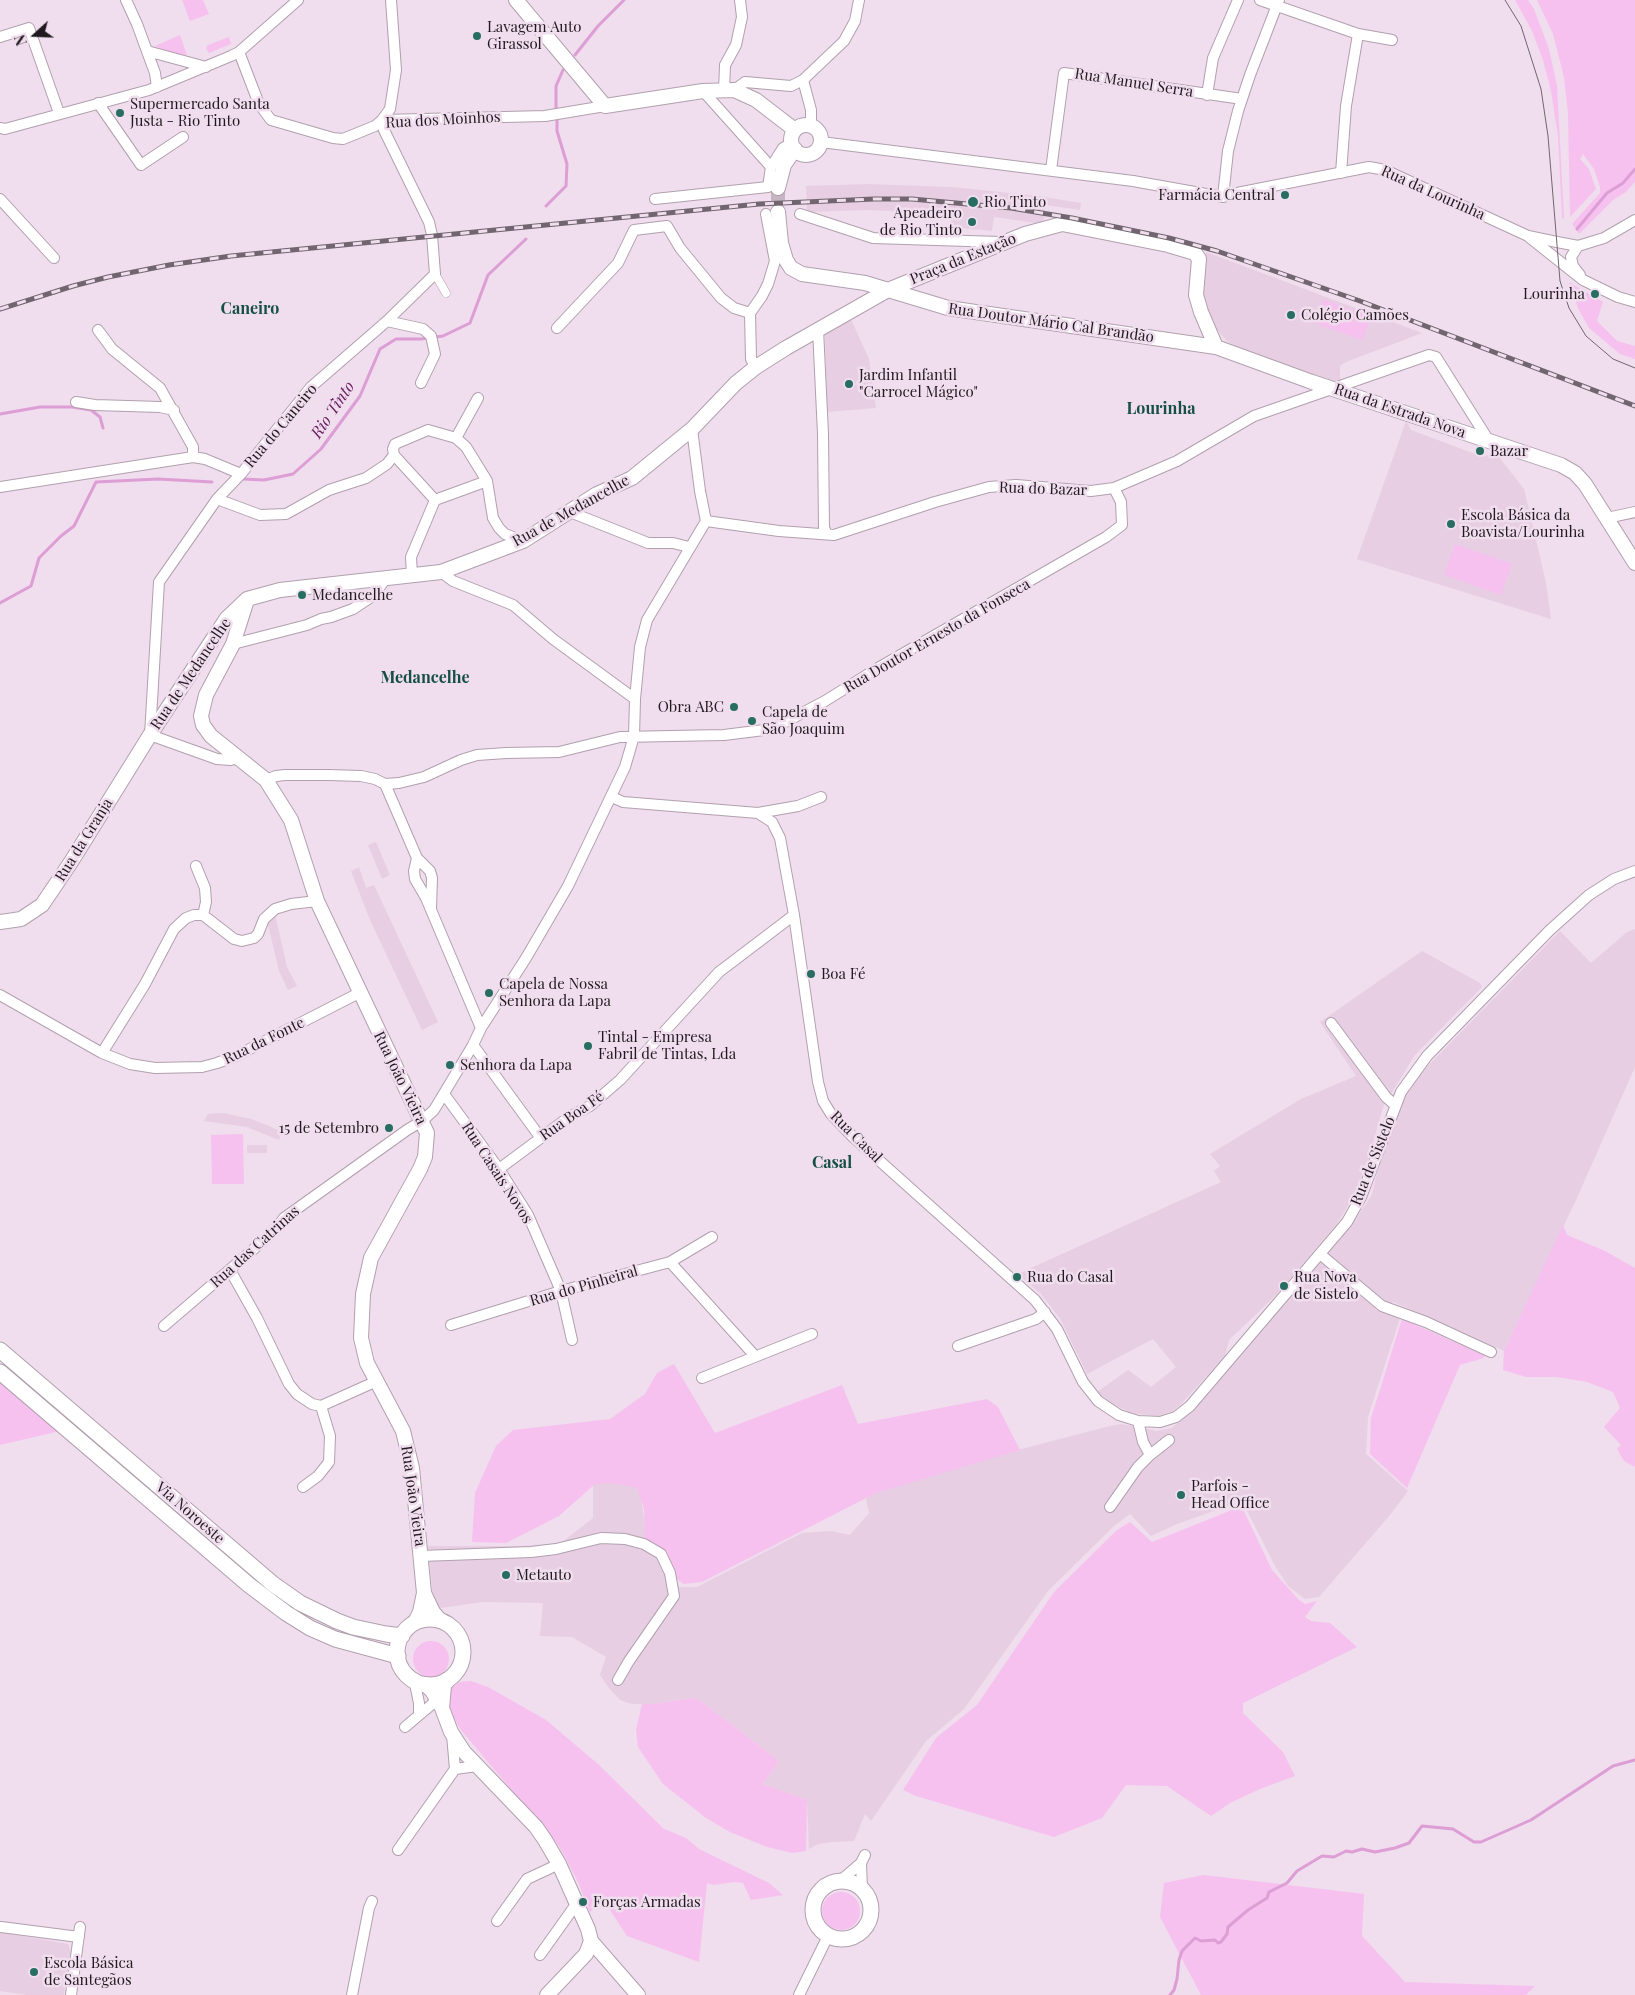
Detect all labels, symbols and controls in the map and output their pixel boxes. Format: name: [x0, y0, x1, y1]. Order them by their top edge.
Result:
north arrow: [10, 10, 60, 60]
place label: Lavagem Auto Girassol: [487, 18, 582, 53]
marker: Lavagem Auto Girassol: [471, 30, 483, 42]
text: N: [10, 32, 31, 48]
street label: Rua Manuel Serra: [1073, 65, 1195, 101]
place label: Supermercado Santa Justa - Rio Tinto: [130, 95, 270, 130]
marker: Supermercado Santa Justa - Rio Tinto: [114, 107, 126, 119]
street label: Rua dos Moinhos: [385, 108, 501, 132]
street label: Rua da Lourinha: [1378, 162, 1488, 224]
place label: Farmácia Central: [1158, 186, 1275, 204]
marker: Farmácia Central: [1279, 189, 1291, 201]
place label: Rio Tinto: [984, 193, 1046, 211]
marker: Rio Tinto: [966, 195, 980, 209]
place label: Apeadeiro de Rio Tinto: [880, 204, 962, 239]
marker: Apeadeiro de Rio Tinto: [966, 216, 978, 228]
street label: Praça da Estação: [907, 230, 1019, 288]
place label: Lourinha: [1523, 285, 1585, 303]
marker: Lourinha: [1589, 288, 1601, 300]
district label: Caneiro: [221, 299, 279, 319]
street label: Rua Doutor Mário Cal Brandão: [947, 300, 1155, 346]
place label: Colégio Camões: [1301, 306, 1409, 324]
marker: Colégio Camões: [1285, 309, 1297, 321]
place label: Jardim Infantil "Carrocel Mágico": [859, 366, 978, 401]
water label: Rio Tinto: [307, 378, 359, 442]
marker: Jardim Infantil "Carrocel Mágico": [843, 378, 855, 390]
street label: Rua da Estrada Nova: [1332, 380, 1468, 442]
street label: Rua do Caneiro: [241, 381, 321, 471]
district label: Lourinha: [1127, 399, 1195, 419]
place label: Bazar: [1490, 442, 1528, 460]
marker: Bazar: [1474, 445, 1486, 457]
street label: Rua de Medancelhe: [509, 471, 633, 551]
street label: Rua do Bazar: [999, 478, 1087, 500]
place label: Escola Básica da Boavista/Lourinha: [1461, 506, 1585, 541]
marker: Escola Básica da Boavista/Lourinha: [1445, 518, 1457, 530]
street label: Rua Doutor Ernesto da Fonseca: [841, 575, 1033, 697]
place label: Medancelhe: [312, 586, 393, 604]
marker: Medancelhe: [296, 589, 308, 601]
street label: Rua de Medancelhe: [147, 615, 235, 733]
district label: Medancelhe: [380, 668, 470, 688]
place label: Obra ABC: [658, 698, 724, 716]
marker: Obra ABC: [728, 701, 740, 713]
place label: Capela de São Joaquim: [762, 703, 845, 738]
marker: Capela de São Joaquim: [746, 715, 758, 727]
street label: Rua da Granja: [51, 795, 117, 885]
place label: Boa Fé: [821, 965, 866, 983]
marker: Boa Fé: [805, 968, 817, 980]
place label: Capela de Nossa Senhora da Lapa: [499, 975, 611, 1010]
marker: Capela de Nossa Senhora da Lapa: [483, 987, 495, 999]
street label: Rua da Fonte: [221, 1014, 307, 1068]
street label: Rua João Vieira: [370, 1028, 430, 1128]
place label: Tintal - Empresa Fabril de Tintas, Lda: [598, 1028, 736, 1063]
marker: Tintal - Empresa Fabril de Tintas, Lda: [582, 1040, 594, 1052]
place label: Senhora da Lapa: [460, 1056, 572, 1074]
marker: Senhora da Lapa: [444, 1059, 456, 1071]
street label: Rua Boa Fé: [536, 1087, 608, 1145]
street label: Rua Casal: [826, 1107, 886, 1167]
street label: Rua de Sistelo: [1347, 1114, 1399, 1208]
place label: 15 de Setembro: [279, 1119, 379, 1137]
street label: Rua Casais Novos: [458, 1119, 536, 1227]
marker: 15 de Setembro: [383, 1122, 395, 1134]
district label: Casal: [812, 1153, 852, 1173]
street label: Rua das Catrinas: [207, 1202, 303, 1292]
street label: Rua do Pinheiral: [528, 1262, 640, 1310]
place label: Rua do Casal: [1027, 1268, 1114, 1286]
place label: Rua Nova de Sistelo: [1294, 1268, 1358, 1303]
marker: Rua do Casal: [1011, 1271, 1023, 1283]
marker: Rua Nova de Sistelo: [1278, 1280, 1290, 1292]
street label: Rua João Vieira: [397, 1445, 429, 1547]
place label: Parfois - Head Office: [1191, 1477, 1270, 1512]
street label: Via Noroeste: [152, 1478, 228, 1548]
marker: Parfois - Head Office: [1175, 1489, 1187, 1501]
place label: Metauto: [516, 1566, 571, 1584]
marker: Metauto: [500, 1569, 512, 1581]
place label: Forças Armadas: [593, 1893, 701, 1911]
marker: Forças Armadas: [577, 1896, 589, 1908]
place label: Escola Básica de Santegãos: [44, 1954, 133, 1989]
marker: Escola Básica de Santegãos: [28, 1966, 40, 1978]

